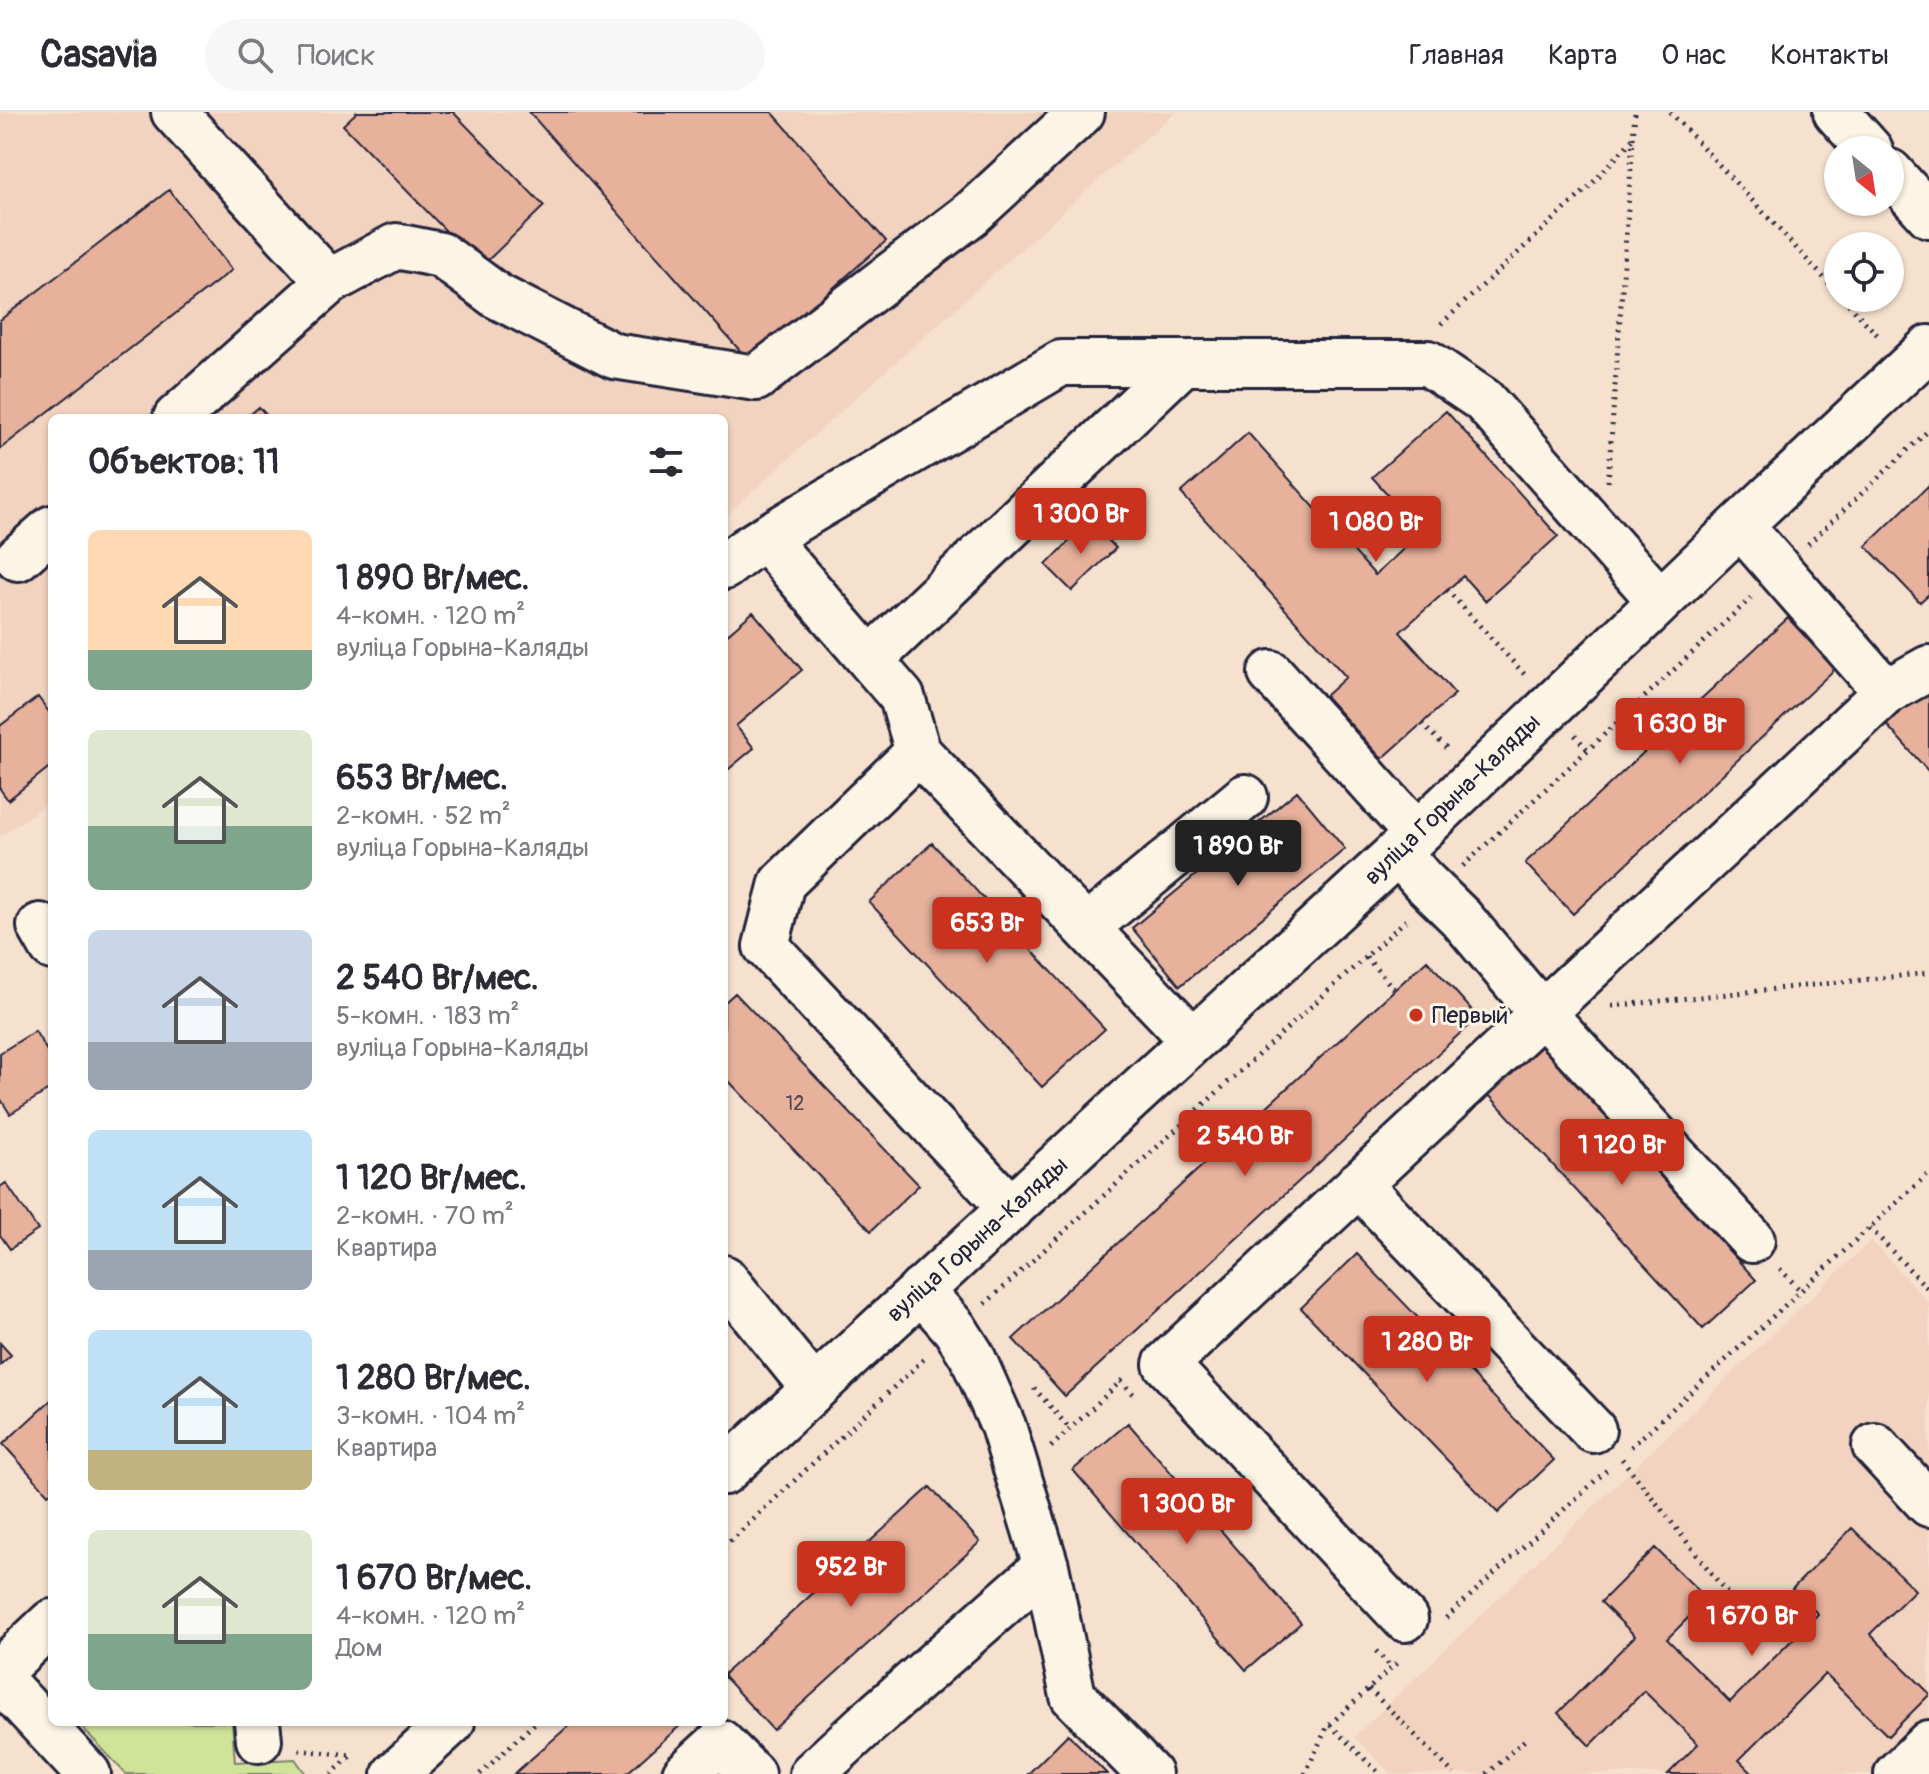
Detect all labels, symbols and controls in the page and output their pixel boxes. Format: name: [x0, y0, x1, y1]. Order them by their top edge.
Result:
search box: [205, 19, 765, 91]
text: Casavia: [40, 31, 157, 79]
icon: search: [233, 33, 277, 77]
text: Поиск: [297, 37, 376, 74]
text: Главная: [1409, 38, 1504, 73]
text: Карта: [1548, 38, 1617, 73]
text: О нас: [1661, 38, 1726, 73]
text: Контакты: [1770, 38, 1889, 73]
north arrow: [1824, 136, 1904, 216]
map controls: [1824, 136, 1904, 312]
button: locate: [1824, 232, 1904, 312]
icon: filters: [644, 440, 688, 484]
text: Объектов: 11: [88, 441, 280, 484]
pin: 1 300 Br: [998, 488, 1164, 556]
pin: 1 080 Br: [1293, 496, 1459, 564]
text: 1 300 Br: [1033, 498, 1129, 530]
text: 1 080 Br: [1329, 506, 1423, 538]
text: 1 890 Br/мес.: [336, 557, 529, 600]
icon: home: [152, 562, 248, 658]
text: 4-комн. · 120 m²: [336, 600, 525, 632]
text: вуліца Горына-Каляды: [336, 632, 589, 664]
pin: 1 630 Br: [1597, 698, 1763, 766]
street label: вуліца Горына-Каляды: [1358, 708, 1546, 891]
text: 1 630 Br: [1634, 708, 1726, 740]
text: 653 Br/мес.: [336, 757, 508, 800]
icon: home: [152, 762, 248, 858]
text: 2-комн. · 52 m²: [336, 800, 511, 832]
pin: 1 890 Br: [1155, 820, 1321, 888]
text: 1 890 Br: [1193, 830, 1283, 862]
text: вуліца Горына-Каляды: [336, 832, 589, 864]
pin: 653 Br: [922, 897, 1052, 965]
text: 653 Br: [950, 907, 1024, 939]
text: 2 540 Br/мес.: [336, 957, 539, 1000]
icon: home: [152, 962, 248, 1058]
text: 5-комн. · 183 m²: [336, 1000, 519, 1032]
place label: Первый: [1432, 1001, 1508, 1030]
marker: Первый: [1407, 1006, 1425, 1024]
text: вуліца Горына-Каляды: [336, 1032, 589, 1064]
house number: 12: [786, 1091, 805, 1116]
pin: 2 540 Br: [1162, 1110, 1328, 1178]
pin: 1 120 Br: [1539, 1119, 1705, 1187]
text: 2 540 Br: [1197, 1120, 1293, 1152]
text: 1 120 Br: [1578, 1129, 1666, 1161]
street label: вуліца Горына-Каляды: [881, 1150, 1074, 1328]
text: 1 120 Br/мес.: [336, 1157, 527, 1200]
icon: home: [152, 1162, 248, 1258]
text: 2-комн. · 70 m²: [336, 1200, 514, 1232]
text: Квартира: [336, 1232, 437, 1264]
pin: 1 280 Br: [1344, 1316, 1510, 1384]
text: 1 280 Br: [1382, 1326, 1472, 1358]
text: 1 280 Br/мес.: [336, 1357, 531, 1400]
icon: home: [152, 1362, 248, 1458]
text: 3-комн. · 104 m²: [336, 1400, 525, 1432]
text: Квартира: [336, 1432, 437, 1464]
pin: 1 300 Br: [1104, 1478, 1270, 1546]
text: 1 300 Br: [1139, 1488, 1235, 1520]
pin: 952 Br: [786, 1541, 916, 1609]
text: 952 Br: [815, 1551, 887, 1583]
text: 1 670 Br/мес.: [336, 1557, 532, 1600]
icon: home: [152, 1562, 248, 1658]
pin: 1 670 Br: [1669, 1590, 1835, 1658]
text: 4-комн. · 120 m²: [336, 1600, 525, 1632]
text: 1 670 Br: [1706, 1600, 1798, 1632]
text: Дом: [336, 1632, 383, 1664]

